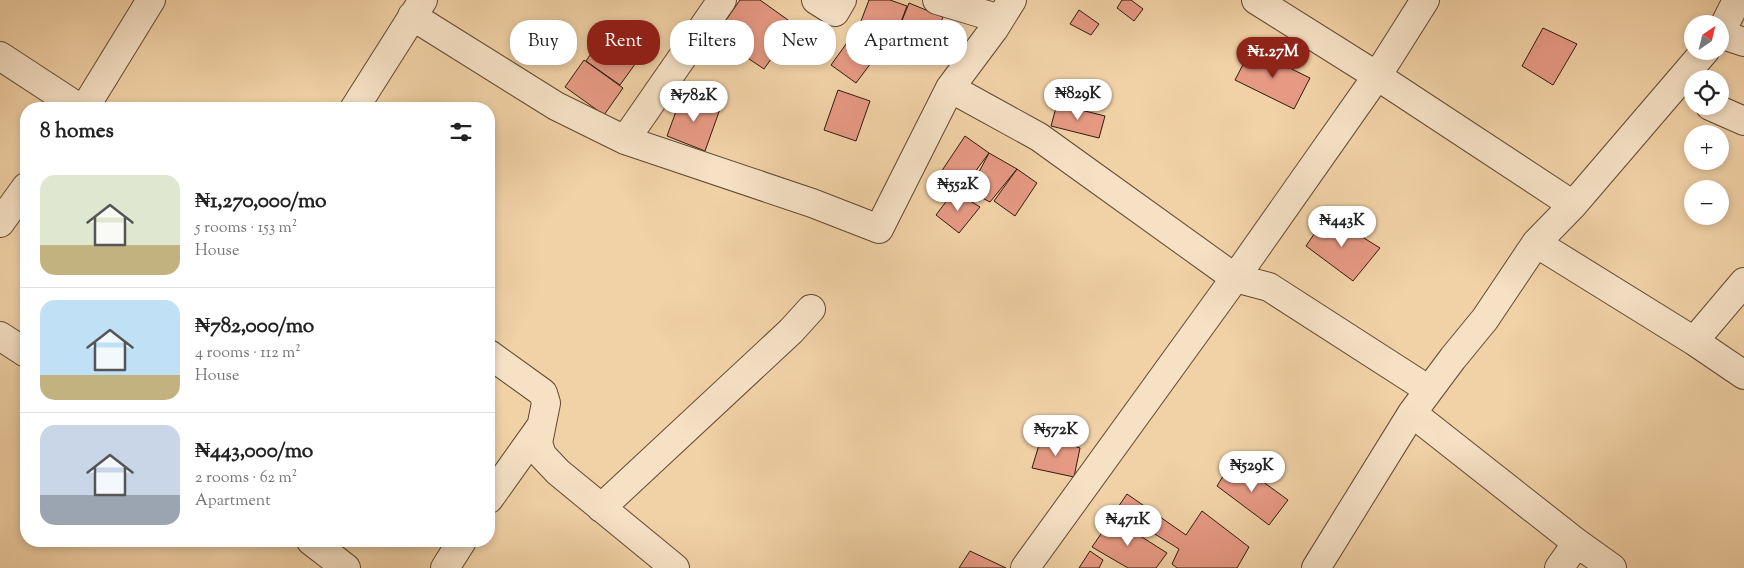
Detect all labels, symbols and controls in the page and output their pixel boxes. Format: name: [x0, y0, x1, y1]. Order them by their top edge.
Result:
north arrow: [1684, 15, 1729, 60]
map controls: [1684, 15, 1729, 225]
chip: Buy: [510, 20, 577, 65]
chip: Rent: [587, 20, 660, 65]
chip: Filters: [670, 20, 754, 65]
chip: New: [764, 20, 836, 65]
chip: Apartment: [846, 20, 967, 65]
pin: ₦1.27M: [1232, 36, 1314, 79]
text: ₦1.27M: [1248, 41, 1299, 64]
button: locate: [1684, 70, 1729, 115]
pin: ₦829K: [1043, 78, 1113, 121]
pin: ₦782K: [659, 80, 729, 123]
text: ₦829K: [1055, 83, 1101, 106]
text: ₦782K: [671, 85, 717, 108]
text: 8 homes: [40, 117, 114, 147]
icon: filters: [447, 118, 475, 146]
button: +: [1684, 125, 1729, 170]
pin: ₦552K: [923, 170, 993, 212]
text: ₦552K: [937, 174, 979, 197]
button: −: [1684, 180, 1729, 225]
text: ₦1,270,000/mo: [195, 187, 327, 217]
icon: home: [80, 195, 140, 255]
pin: ₦443K: [1307, 206, 1377, 248]
text: ₦443K: [1319, 210, 1365, 233]
text: 5 rooms · 153 m²: [195, 217, 297, 240]
text: House: [195, 240, 239, 263]
text: ₦782,000/mo: [195, 312, 314, 342]
icon: home: [80, 320, 140, 380]
text: 4 rooms · 112 m²: [195, 342, 301, 365]
text: House: [195, 365, 239, 388]
pin: ₦572K: [1021, 414, 1091, 457]
text: ₦572K: [1034, 419, 1078, 442]
text: ₦443,000/mo: [195, 437, 313, 467]
icon: home: [80, 445, 140, 505]
pin: ₦529K: [1217, 450, 1287, 493]
text: ₦529K: [1230, 455, 1274, 478]
text: 2 rooms · 62 m²: [195, 467, 297, 490]
text: Apartment: [195, 490, 271, 513]
pin: ₦471K: [1093, 504, 1163, 547]
text: ₦471K: [1106, 509, 1150, 532]

